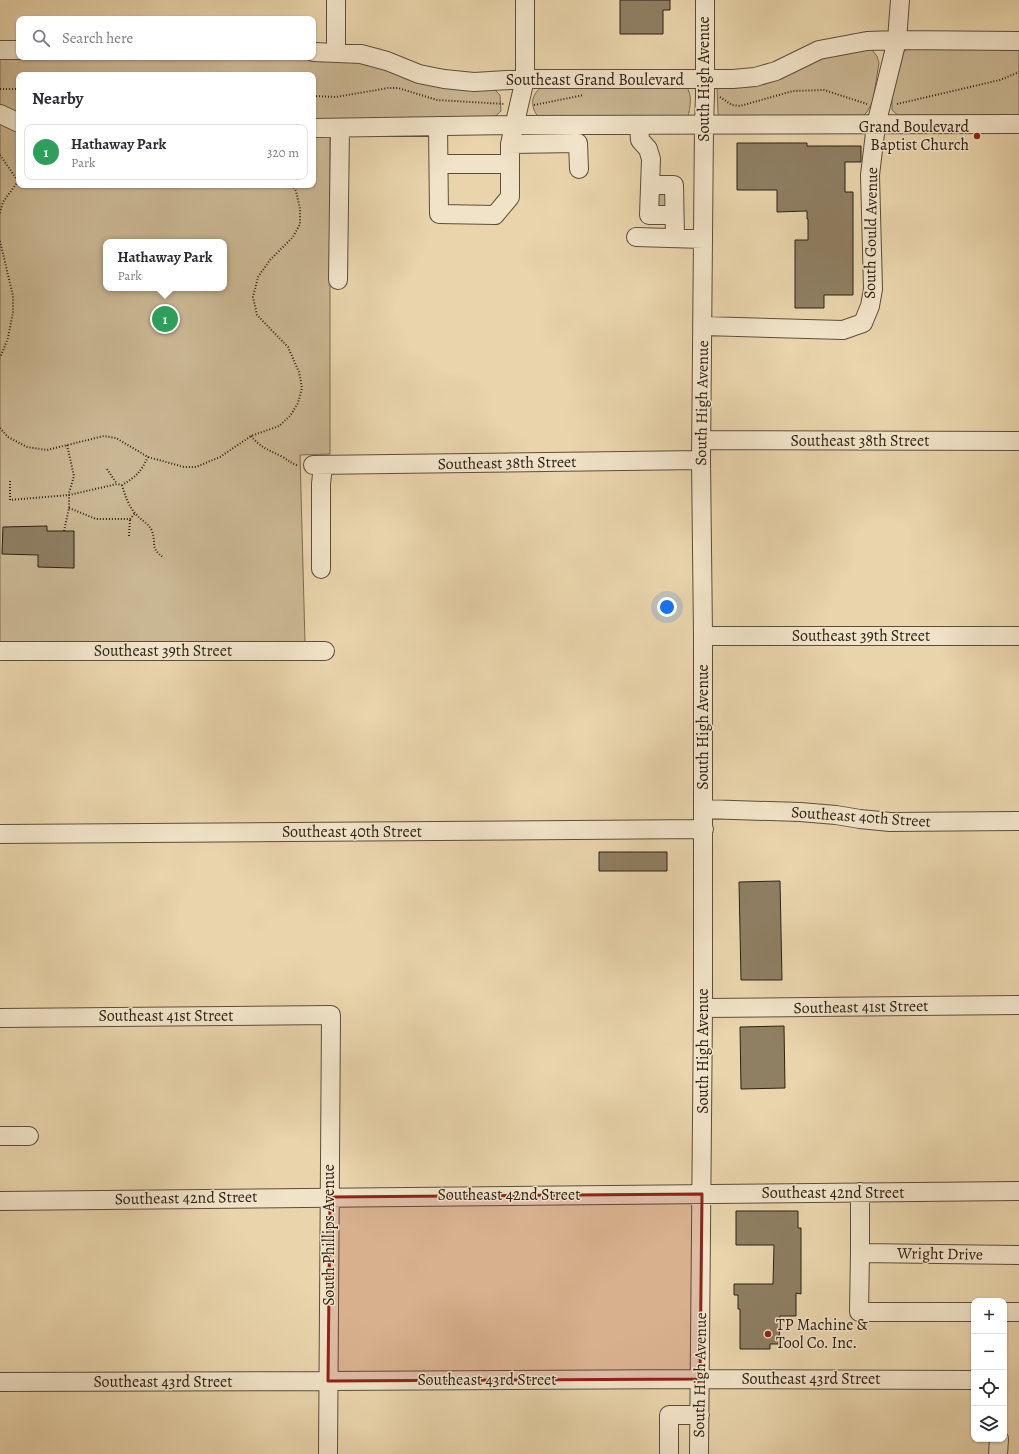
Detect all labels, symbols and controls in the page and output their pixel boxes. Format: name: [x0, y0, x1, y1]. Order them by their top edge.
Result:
search box: [16, 16, 316, 60]
street label: South High Avenue: [693, 16, 715, 142]
icon: search: [30, 27, 52, 49]
text: Search here: [62, 28, 133, 48]
street label: Southeast Grand Boulevard: [506, 69, 685, 91]
text: Nearby: [32, 87, 83, 110]
place label: Grand Boulevard Baptist Church: [859, 116, 969, 156]
marker: Grand Boulevard Baptist Church: [972, 131, 982, 141]
text: Hathaway Park: [71, 134, 166, 154]
text: 1: [44, 144, 48, 161]
text: 320 m: [267, 144, 299, 161]
text: Park: [71, 154, 95, 171]
street label: South Gould Avenue: [859, 167, 883, 299]
popup: [103, 239, 227, 291]
text: Hathaway Park: [117, 247, 213, 267]
text: Park: [117, 267, 142, 284]
pin: 1: [152, 304, 178, 334]
street label: South High Avenue: [690, 340, 714, 466]
street label: Southeast 38th Street: [791, 430, 929, 452]
street label: Southeast 38th Street: [437, 451, 577, 475]
your location: [657, 597, 677, 617]
street label: Southeast 39th Street: [792, 625, 930, 647]
street label: Southeast 39th Street: [94, 640, 232, 662]
street label: South High Avenue: [692, 664, 714, 790]
street label: Southeast 40th Street: [790, 801, 932, 833]
street label: Southeast 40th Street: [282, 821, 422, 843]
street label: South High Avenue: [692, 988, 714, 1114]
street label: Southeast 41st Street: [793, 995, 929, 1019]
street label: Southeast 41st Street: [98, 1005, 234, 1027]
street label: South Phillips Avenue: [318, 1164, 340, 1306]
street label: Southeast 42nd Street: [762, 1182, 904, 1204]
street label: Southeast 42nd Street: [438, 1184, 580, 1206]
street label: Southeast 42nd Street: [114, 1186, 258, 1210]
street label: Wright Drive: [896, 1242, 983, 1266]
map controls: [971, 1298, 1007, 1442]
button: +: [971, 1298, 1007, 1334]
street label: South High Avenue: [688, 1312, 712, 1438]
place label: TP Machine & Tool Co. Inc.: [776, 1314, 869, 1354]
marker: TP Machine & Tool Co. Inc.: [763, 1329, 773, 1339]
button: −: [971, 1334, 1007, 1370]
street label: Southeast 43rd Street: [741, 1368, 881, 1390]
street label: Southeast 43rd Street: [417, 1369, 557, 1391]
button: locate: [971, 1370, 1007, 1406]
street label: Southeast 43rd Street: [93, 1371, 233, 1393]
button: layers: [971, 1406, 1007, 1442]

